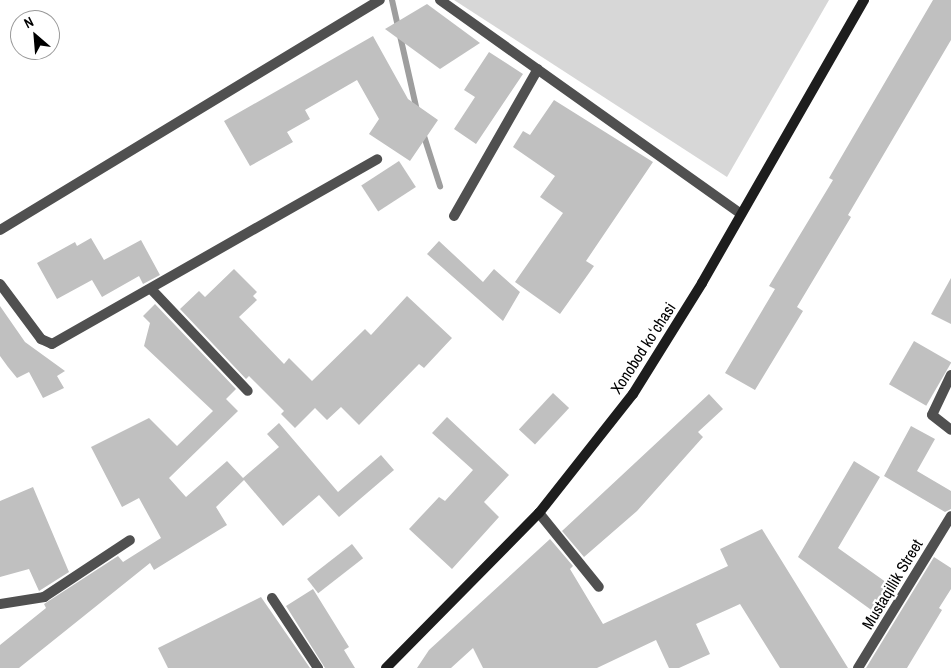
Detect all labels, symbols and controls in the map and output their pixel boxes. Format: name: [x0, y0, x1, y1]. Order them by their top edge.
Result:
north arrow: [10, 10, 60, 60]
text: N: [21, 13, 36, 32]
street label: Xonobod koʻchasi: [606, 299, 680, 397]
street label: Mustaqillik Street: [858, 536, 926, 632]

